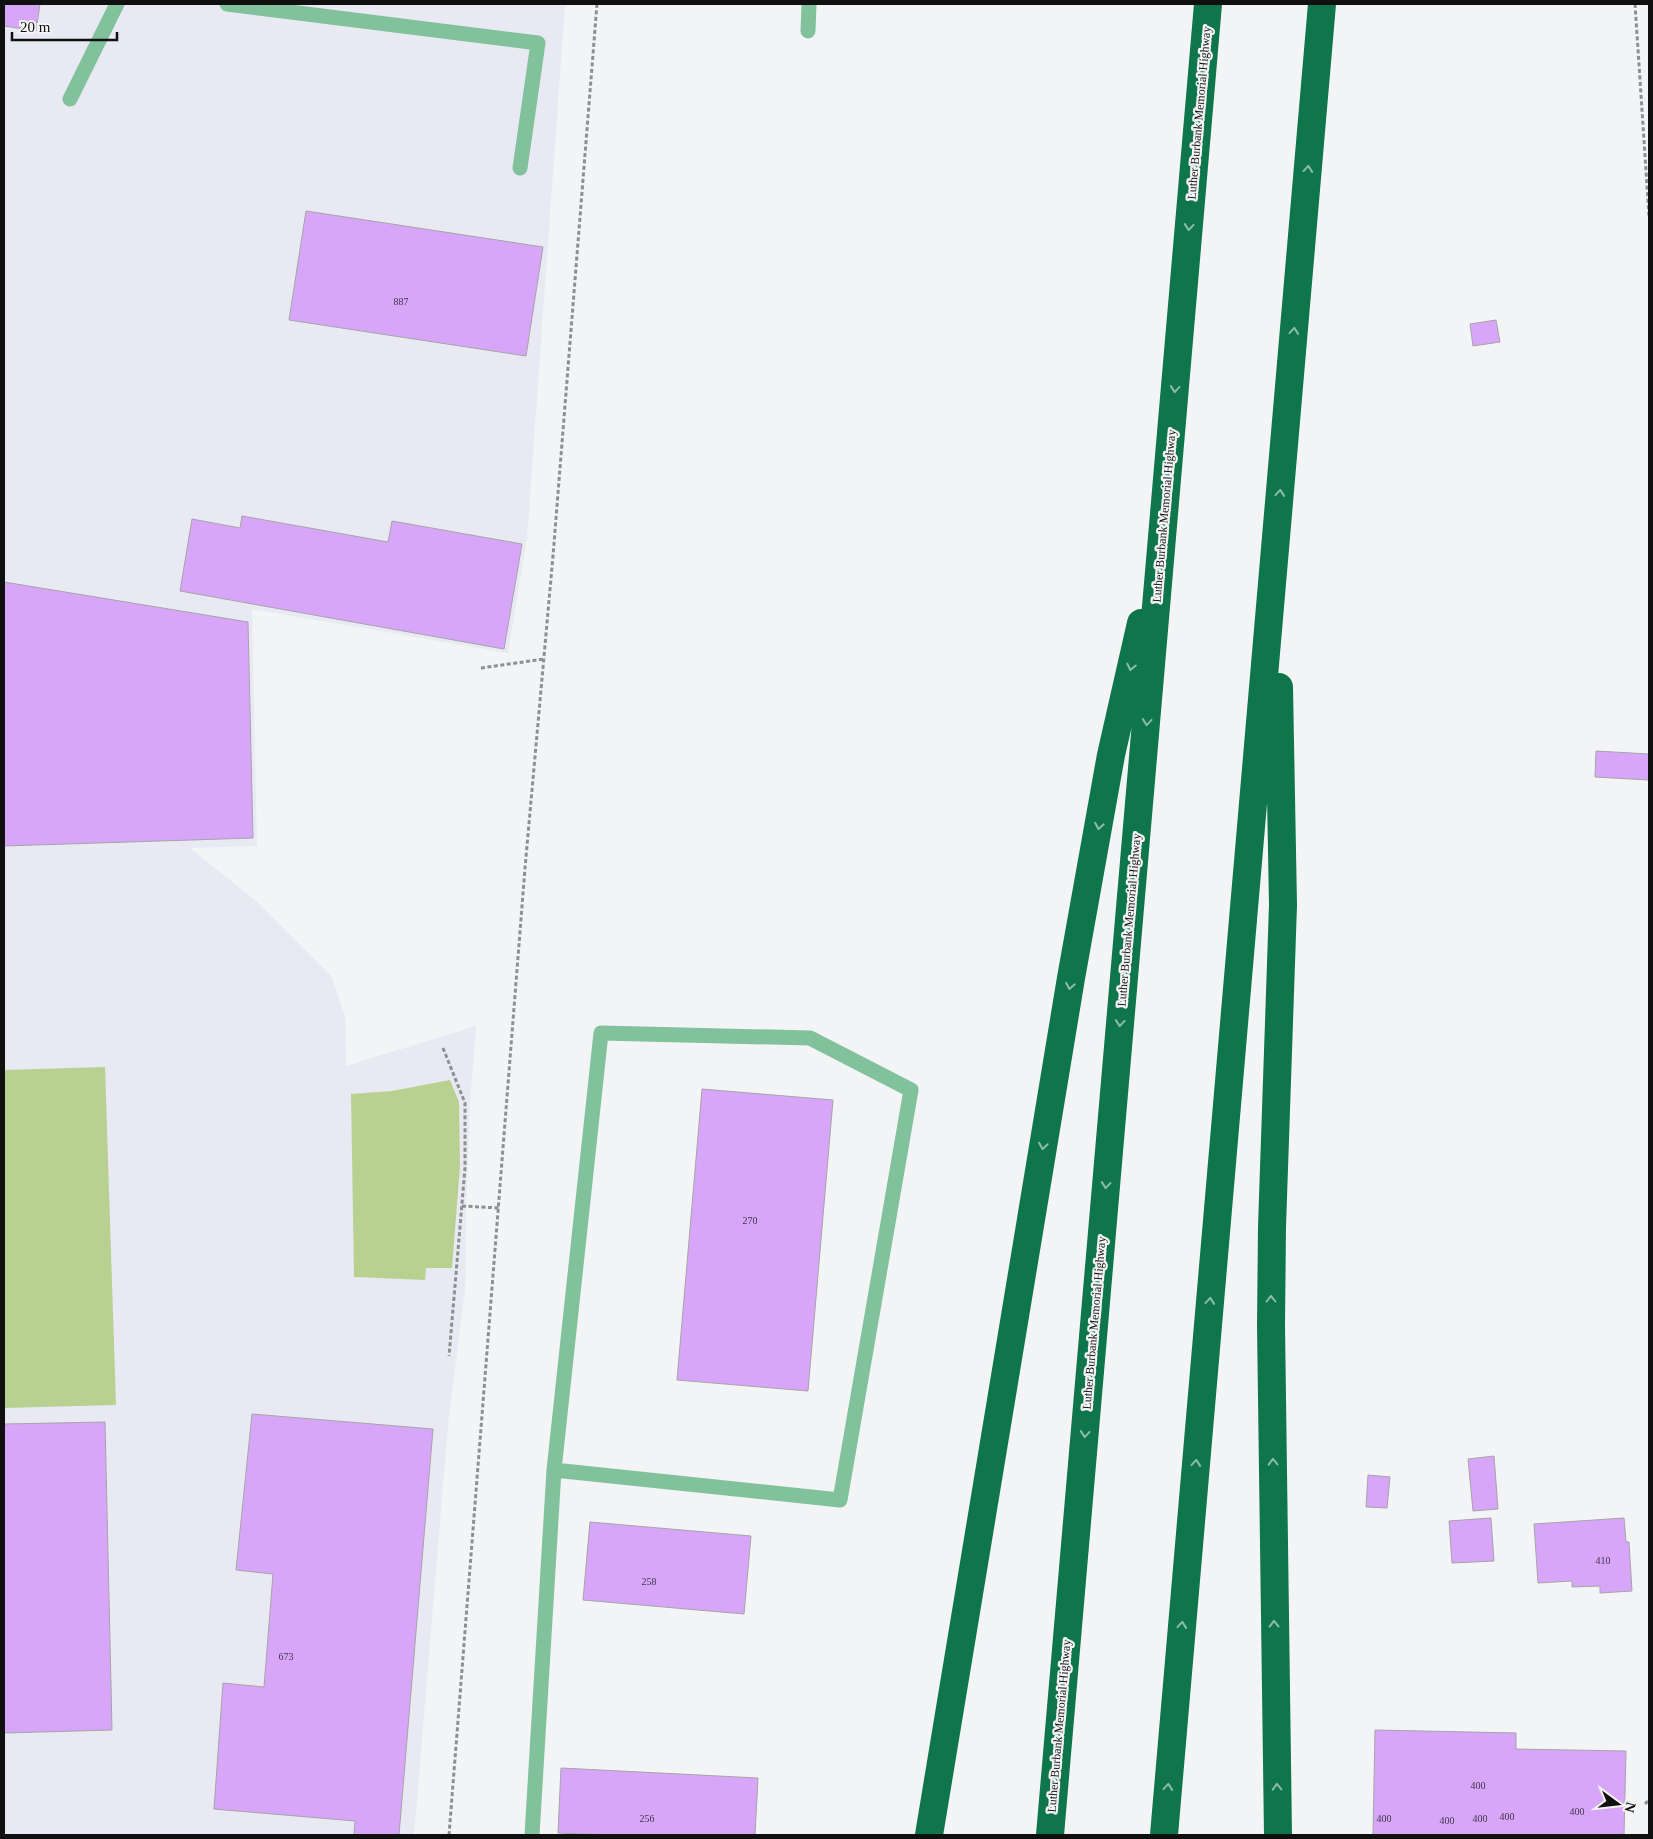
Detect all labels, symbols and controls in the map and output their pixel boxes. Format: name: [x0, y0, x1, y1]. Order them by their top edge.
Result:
scale bar: [12, 10, 118, 42]
text: 20 m: [20, 19, 51, 35]
street label: Luther Burbank Memorial Highway: [1184, 26, 1214, 200]
one-way arrow: [1302, 165, 1313, 173]
one-way arrow: [1184, 223, 1195, 231]
house number: 887: [394, 296, 409, 307]
one-way arrow: [1288, 327, 1299, 335]
one-way arrow: [1170, 385, 1181, 393]
street label: Luther Burbank Memorial Highway: [1149, 429, 1179, 603]
one-way arrow: [1275, 488, 1286, 496]
one-way arrow: [1126, 662, 1137, 671]
one-way arrow: [1141, 718, 1152, 726]
one-way arrow: [1094, 822, 1104, 830]
street label: Luther Burbank Memorial Highway: [1114, 833, 1144, 1007]
one-way arrow: [1065, 981, 1075, 990]
one-way arrow: [1115, 1020, 1126, 1028]
one-way arrow: [1038, 1142, 1048, 1150]
one-way arrow: [1101, 1182, 1112, 1190]
house number: 270: [743, 1215, 758, 1226]
street label: Luther Burbank Memorial Highway: [1079, 1236, 1109, 1410]
one-way arrow: [1266, 1295, 1276, 1302]
one-way arrow: [1204, 1297, 1215, 1305]
one-way arrow: [1079, 1431, 1090, 1439]
one-way arrow: [1268, 1457, 1278, 1465]
one-way arrow: [1190, 1459, 1201, 1467]
house number: 410: [1596, 1555, 1611, 1566]
house number: 258: [642, 1576, 657, 1587]
one-way arrow: [1269, 1620, 1280, 1628]
one-way arrow: [1176, 1621, 1187, 1629]
street label: Luther Burbank Memorial Highway: [1044, 1639, 1074, 1813]
house number: 673: [279, 1651, 294, 1662]
north arrow: [1593, 1779, 1643, 1829]
house number: 400: [1471, 1780, 1486, 1791]
one-way arrow: [1162, 1782, 1173, 1790]
one-way arrow: [1272, 1782, 1282, 1790]
text: N: [1622, 1800, 1639, 1814]
house number: 400: [1570, 1806, 1585, 1817]
house number: 400: [1500, 1811, 1515, 1822]
house number: 256: [640, 1813, 655, 1824]
house number: 400: [1377, 1813, 1392, 1824]
house number: 400: [1473, 1813, 1488, 1824]
house number: 400: [1440, 1815, 1455, 1826]

